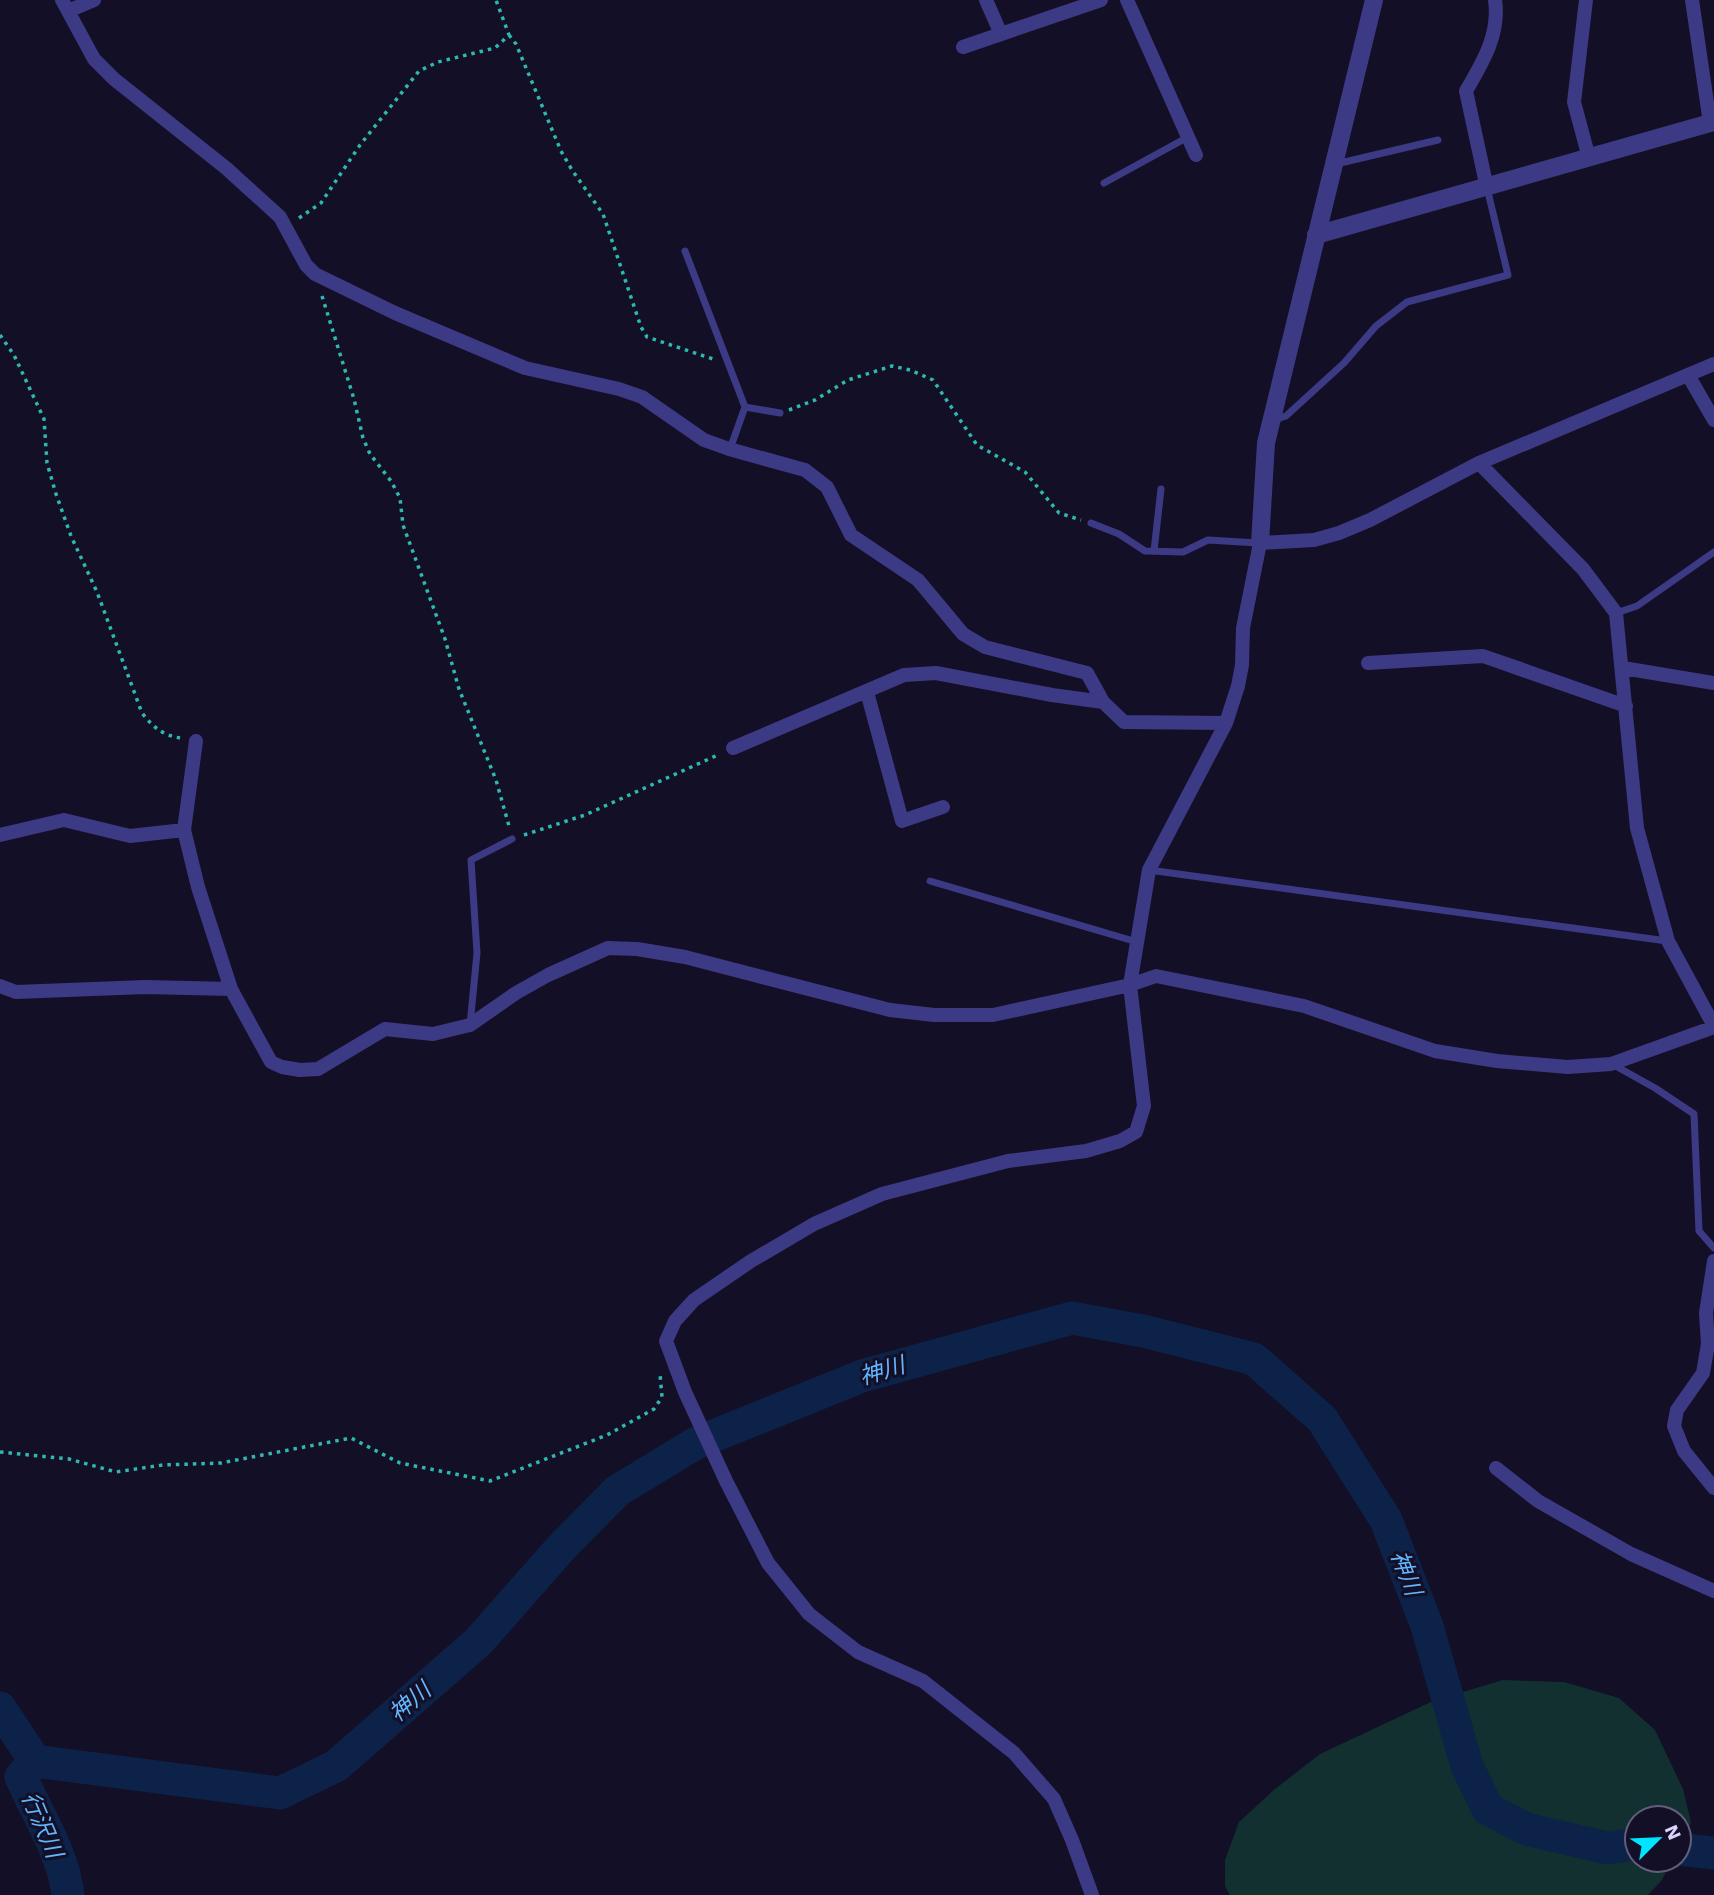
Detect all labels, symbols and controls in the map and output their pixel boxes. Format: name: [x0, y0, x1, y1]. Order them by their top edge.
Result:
water label: 神川: [856, 1350, 911, 1391]
water label: 神川: [1385, 1547, 1428, 1602]
water label: 神川: [384, 1675, 438, 1727]
water label: 行沢川: [16, 1788, 69, 1865]
north arrow: [1623, 1804, 1693, 1874]
text: N: [1660, 1821, 1686, 1843]

